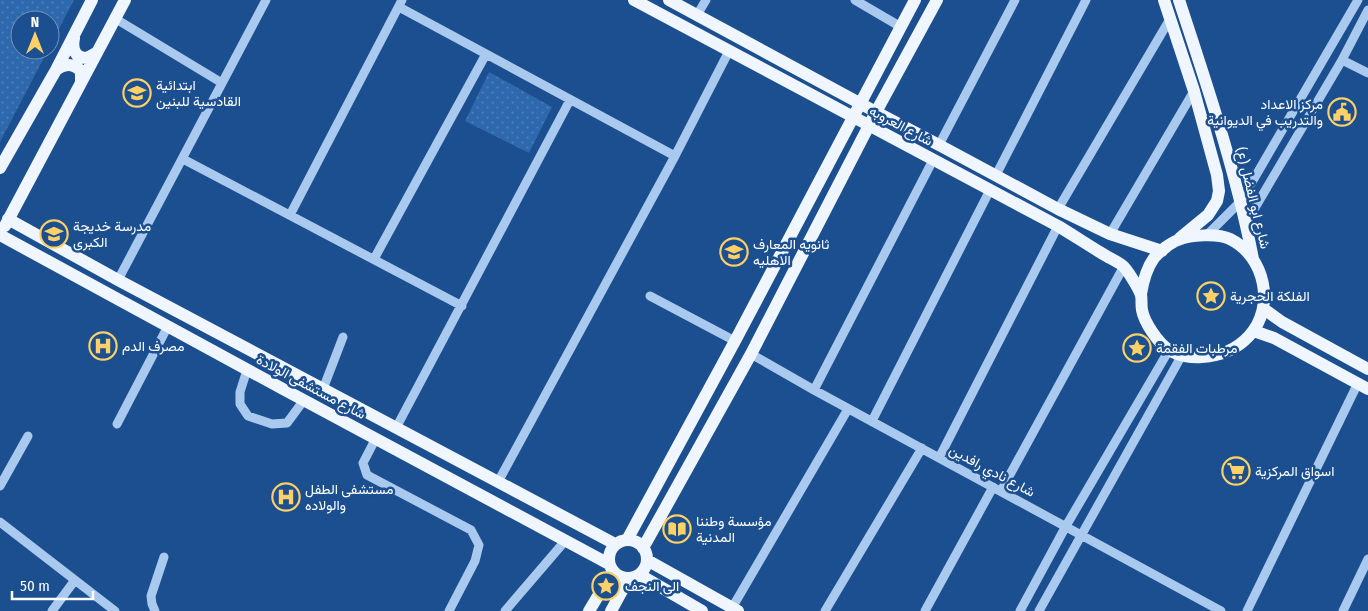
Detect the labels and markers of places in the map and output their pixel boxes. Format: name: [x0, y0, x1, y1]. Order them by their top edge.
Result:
place label: ابتدائية القادسية للبنين: [156, 77, 241, 110]
school or university icon: ابتدائية القادسية للبنين: [122, 78, 152, 108]
place label: مركز الاعداد والتدريب في الديوانية: [1207, 96, 1323, 132]
public building icon: مركز الاعداد والتدريب في الديوانية: [1327, 97, 1357, 127]
place label: مدرسة خديجة الكبرى: [73, 218, 151, 251]
school or university icon: مدرسة خديجة الكبرى: [39, 219, 69, 249]
place label: ثانويه المعارف الاهليه: [753, 236, 830, 269]
school or university icon: ثانويه المعارف الاهليه: [719, 237, 749, 267]
place icon: الفلكة الحجرية: [1196, 281, 1226, 311]
place label: الفلكة الحجرية: [1230, 288, 1310, 305]
hospital icon: مصرف الدم: [88, 331, 118, 361]
place icon: مرطبات الفقمة: [1122, 333, 1152, 363]
place label: مصرف الدم: [122, 338, 184, 355]
place label: مرطبات الفقمة: [1156, 340, 1237, 357]
supermarket icon: اسواق المركزية: [1221, 456, 1251, 486]
place label: اسواق المركزية: [1255, 463, 1334, 480]
place label: مستشفى الطفل والولاده: [305, 481, 394, 514]
hospital icon: مستشفى الطفل والولاده: [271, 482, 301, 512]
place label: مؤسسة وطننا المدنية: [696, 513, 772, 546]
library icon: مؤسسة وطننا المدنية: [662, 514, 692, 544]
place icon: الى النجف: [591, 571, 621, 601]
place label: الى النجف: [625, 578, 679, 595]

